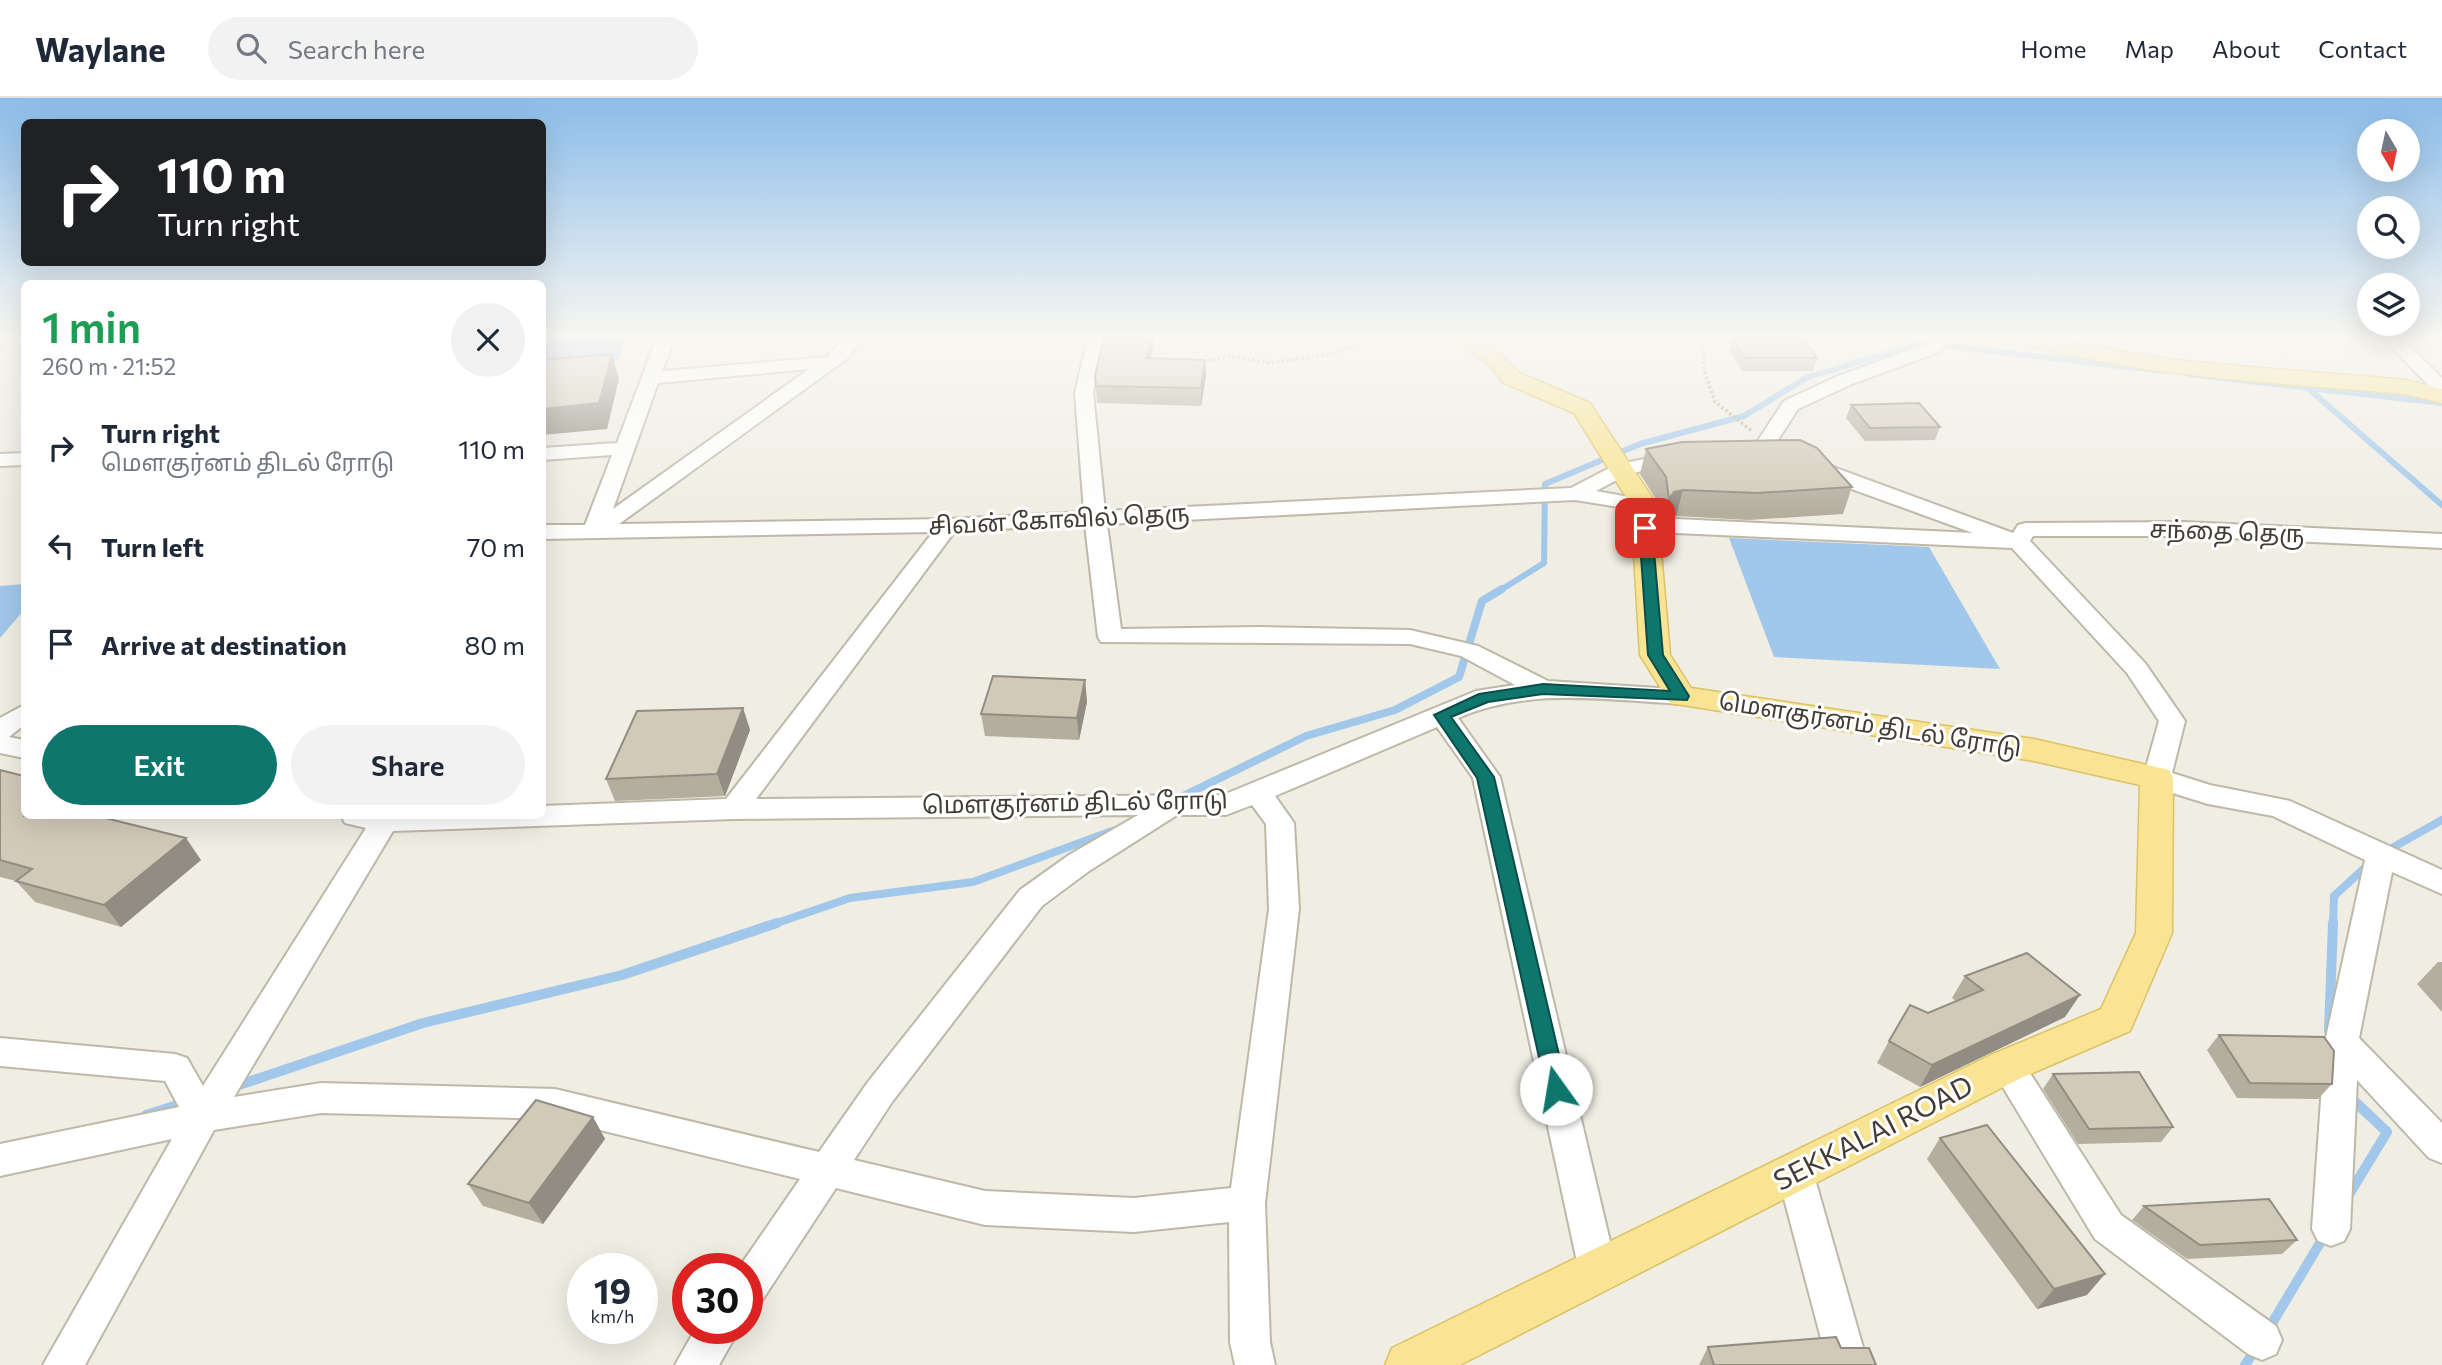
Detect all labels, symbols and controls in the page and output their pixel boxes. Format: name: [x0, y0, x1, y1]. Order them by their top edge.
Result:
search box: [208, 17, 698, 80]
text: Waylane: [35, 28, 166, 69]
icon: search: [232, 29, 270, 67]
text: Search here: [288, 33, 425, 64]
text: Home: [2021, 34, 2087, 63]
text: Map: [2125, 34, 2174, 63]
text: About: [2212, 34, 2280, 63]
text: Contact: [2318, 34, 2407, 63]
north arrow: [2357, 119, 2420, 182]
map controls: [2357, 119, 2420, 336]
text: 110 m: [157, 143, 286, 203]
icon: right: [42, 147, 133, 238]
button: search: [2357, 196, 2420, 259]
text: Turn right: [157, 203, 300, 243]
button: layers: [2357, 273, 2420, 336]
text: 1 min: [42, 300, 141, 352]
button: close: [451, 303, 525, 377]
text: 260 m · 21:52: [42, 352, 176, 380]
text: Turn right: [101, 417, 220, 448]
icon: right: [42, 429, 80, 467]
text: 110 m: [458, 433, 525, 464]
text: மௌகுர்னம் திடல் ரோடு: [101, 448, 394, 476]
street label: சிவன் கோவில் தெரு: [928, 497, 1190, 543]
pin: [1615, 498, 1675, 558]
icon: arrive: [1626, 509, 1664, 547]
street label: சந்தை தெரு: [2149, 513, 2305, 551]
icon: left: [42, 527, 80, 565]
text: Turn left: [101, 531, 204, 562]
text: 70 m: [467, 531, 525, 562]
icon: arrive: [42, 625, 80, 663]
text: Arrive at destination: [101, 629, 347, 660]
text: 80 m: [465, 629, 525, 660]
street label: மௌகுர்னம் திடல் ரோடு: [1717, 685, 2023, 765]
button: Exit: [42, 725, 277, 805]
button: Share: [291, 725, 525, 805]
street label: மௌகுர்னம் திடல் ரோடு: [922, 784, 1228, 822]
position arrow: [1519, 1052, 1593, 1126]
street label: SEKKALAI ROAD: [1767, 1067, 1978, 1197]
speed limit sign: 30: [672, 1253, 763, 1344]
text: 19: [594, 1268, 631, 1311]
text: km/h: [591, 1305, 634, 1327]

